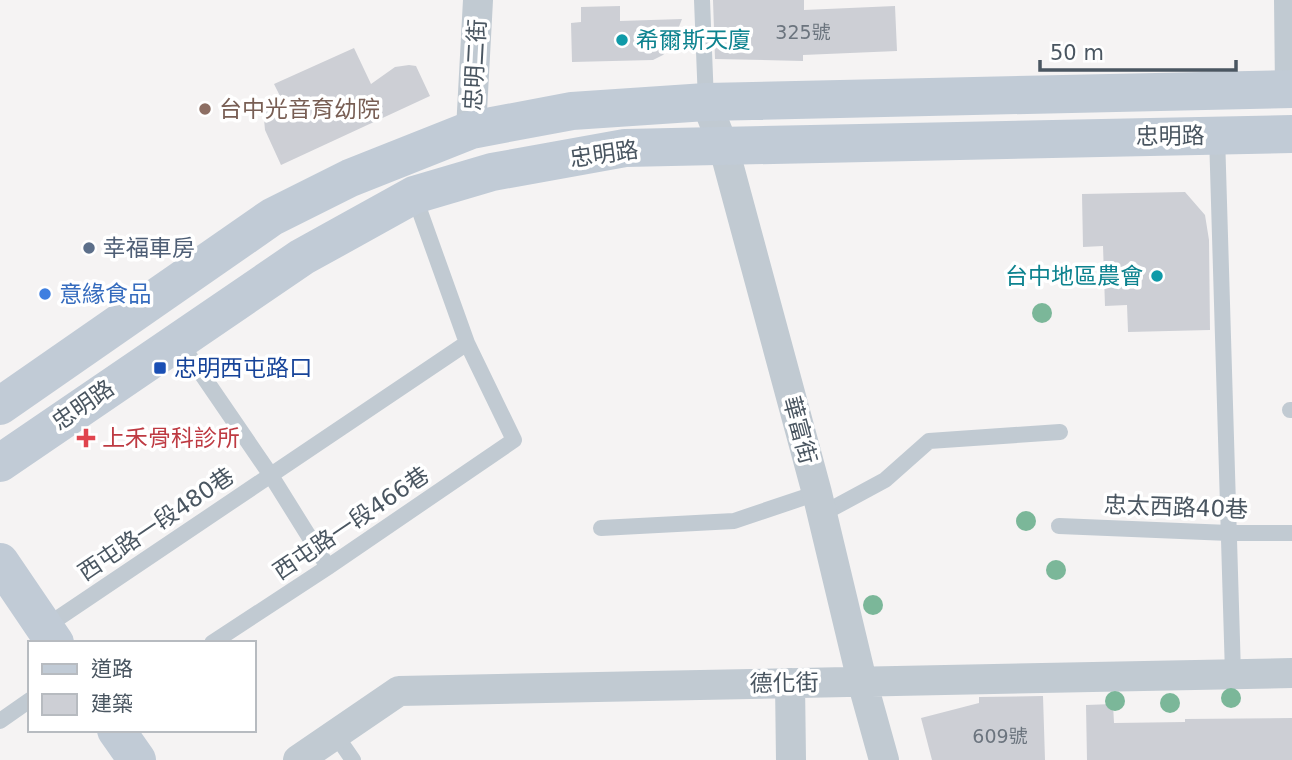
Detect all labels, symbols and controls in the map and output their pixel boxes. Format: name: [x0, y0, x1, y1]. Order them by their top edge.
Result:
street label: 忠明二街: [460, 18, 490, 112]
house number: 325號: [775, 21, 831, 43]
place label: 希爾斯天廈: [636, 27, 751, 53]
scale bar: [1040, 28, 1236, 72]
marker: 希爾斯天廈: [614, 32, 630, 48]
text: 50 m: [1050, 41, 1104, 65]
place label: 台中光音育幼院: [219, 96, 380, 122]
marker: 台中光音育幼院: [197, 101, 213, 117]
street label: 忠明路: [1135, 122, 1205, 150]
street label: 忠明路: [568, 136, 640, 172]
place label: 幸福車房: [103, 235, 195, 261]
marker: 幸福車房: [81, 240, 97, 256]
place label: 台中地區農會: [1005, 263, 1143, 289]
marker: 台中地區農會: [1149, 268, 1165, 284]
place label: 意緣食品: [59, 281, 151, 307]
marker: 意緣食品: [37, 286, 53, 302]
place label: 忠明西屯路口: [174, 355, 312, 381]
marker: 忠明西屯路口: [152, 360, 168, 376]
street label: 忠明路: [47, 375, 119, 435]
street label: 華富街: [779, 393, 821, 467]
place label: 上禾骨科診所: [102, 425, 240, 451]
marker: 上禾骨科診所: [76, 428, 96, 448]
street label: 西屯路一段466巷: [268, 461, 434, 585]
street label: 西屯路一段480巷: [73, 462, 239, 586]
street label: 忠太西路40巷: [1103, 491, 1249, 523]
legend: [28, 641, 256, 732]
text: 道路: [91, 657, 133, 681]
street label: 德化街: [749, 669, 819, 697]
text: 建築: [91, 692, 133, 716]
house number: 609號: [972, 725, 1028, 747]

